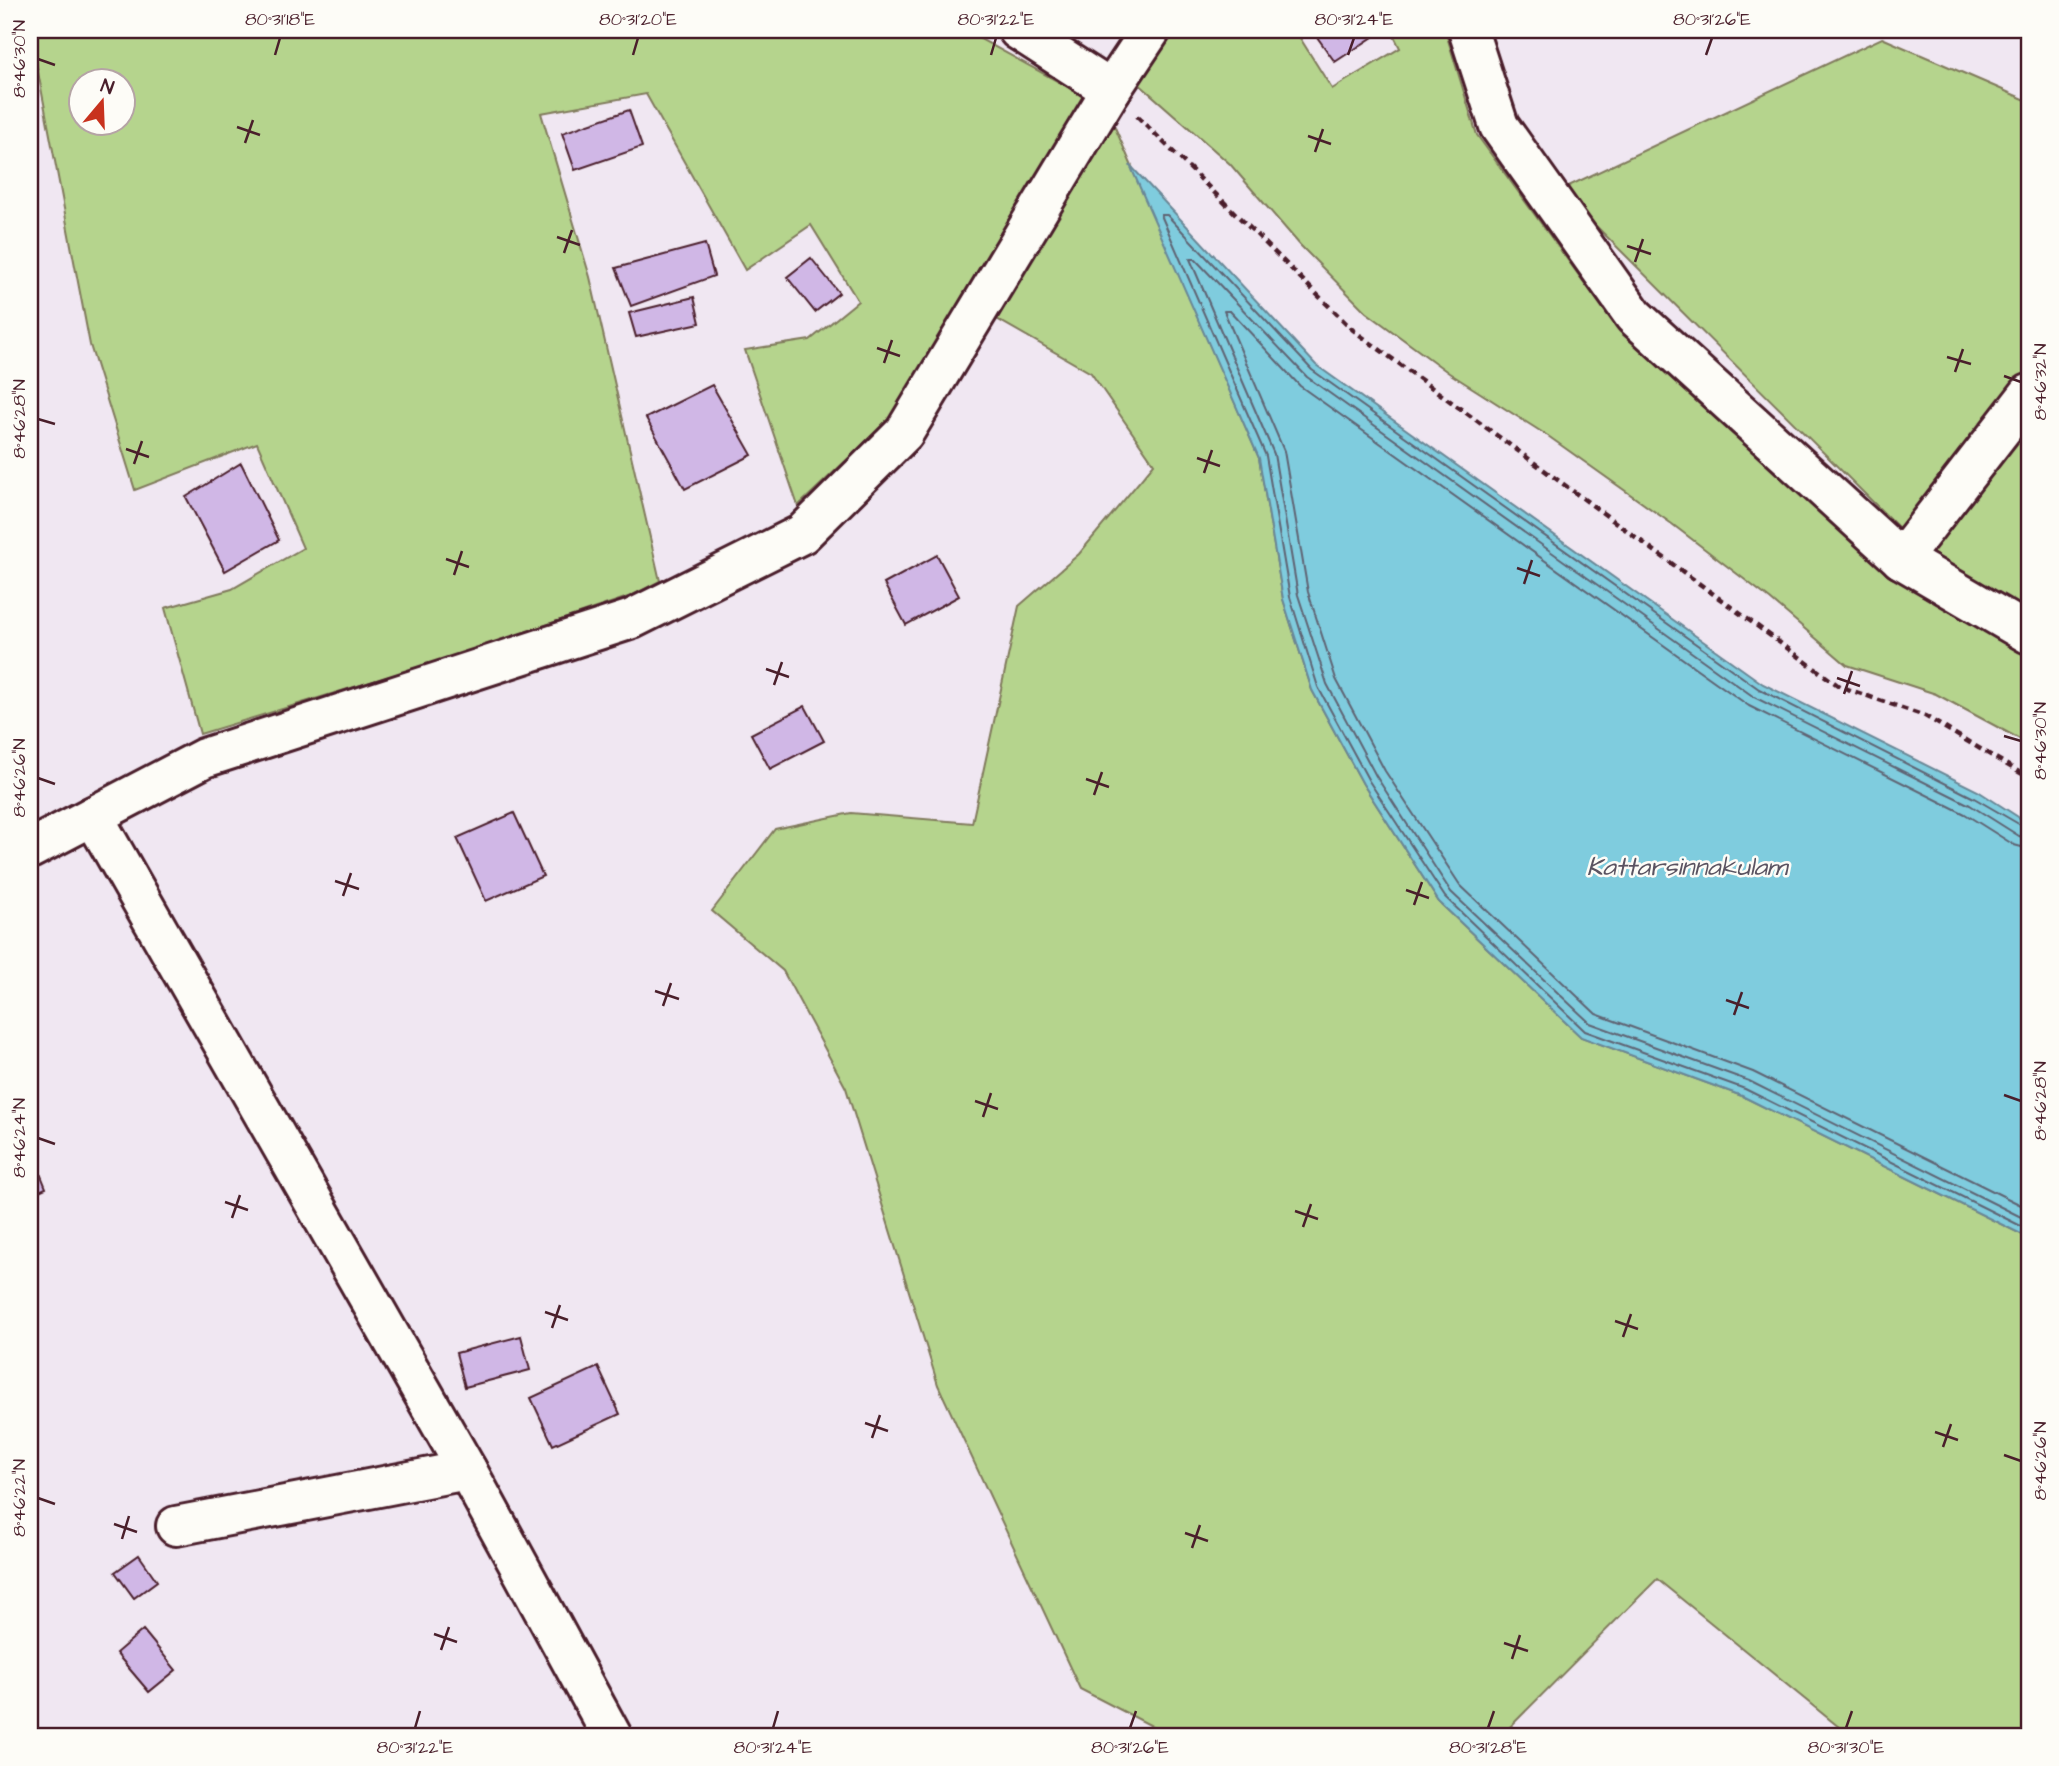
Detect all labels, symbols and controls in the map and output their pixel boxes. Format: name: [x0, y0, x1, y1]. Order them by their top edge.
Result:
text: 80°31'18"E: [245, 7, 315, 32]
text: 80°31'20"E: [599, 7, 677, 32]
text: 80°31'22"E: [958, 7, 1035, 32]
text: 80°31'24"E: [1315, 7, 1394, 32]
text: 80°31'26"E: [1673, 7, 1751, 32]
text: 8°46'30"N: [7, 20, 32, 98]
north arrow: [66, 66, 136, 136]
text: N: [97, 73, 117, 102]
text: 8°46'32"N: [2028, 343, 2053, 421]
text: 8°46'28"N: [7, 379, 32, 459]
text: 8°46'30"N: [2028, 702, 2053, 780]
text: 8°46'26"N: [7, 738, 32, 818]
water label: Kattarsinnakulam: [1587, 849, 1790, 885]
text: 8°46'28"N: [2028, 1061, 2053, 1141]
text: 8°46'24"N: [7, 1098, 32, 1178]
text: 8°46'26"N: [2028, 1421, 2053, 1501]
text: 8°46'22"N: [7, 1459, 32, 1537]
text: 80°31'22"E: [377, 1735, 454, 1760]
text: 80°31'24"E: [734, 1735, 813, 1760]
text: 80°31'26"E: [1091, 1735, 1169, 1760]
text: 80°31'28"E: [1449, 1735, 1527, 1760]
text: 80°31'30"E: [1808, 1735, 1885, 1760]

